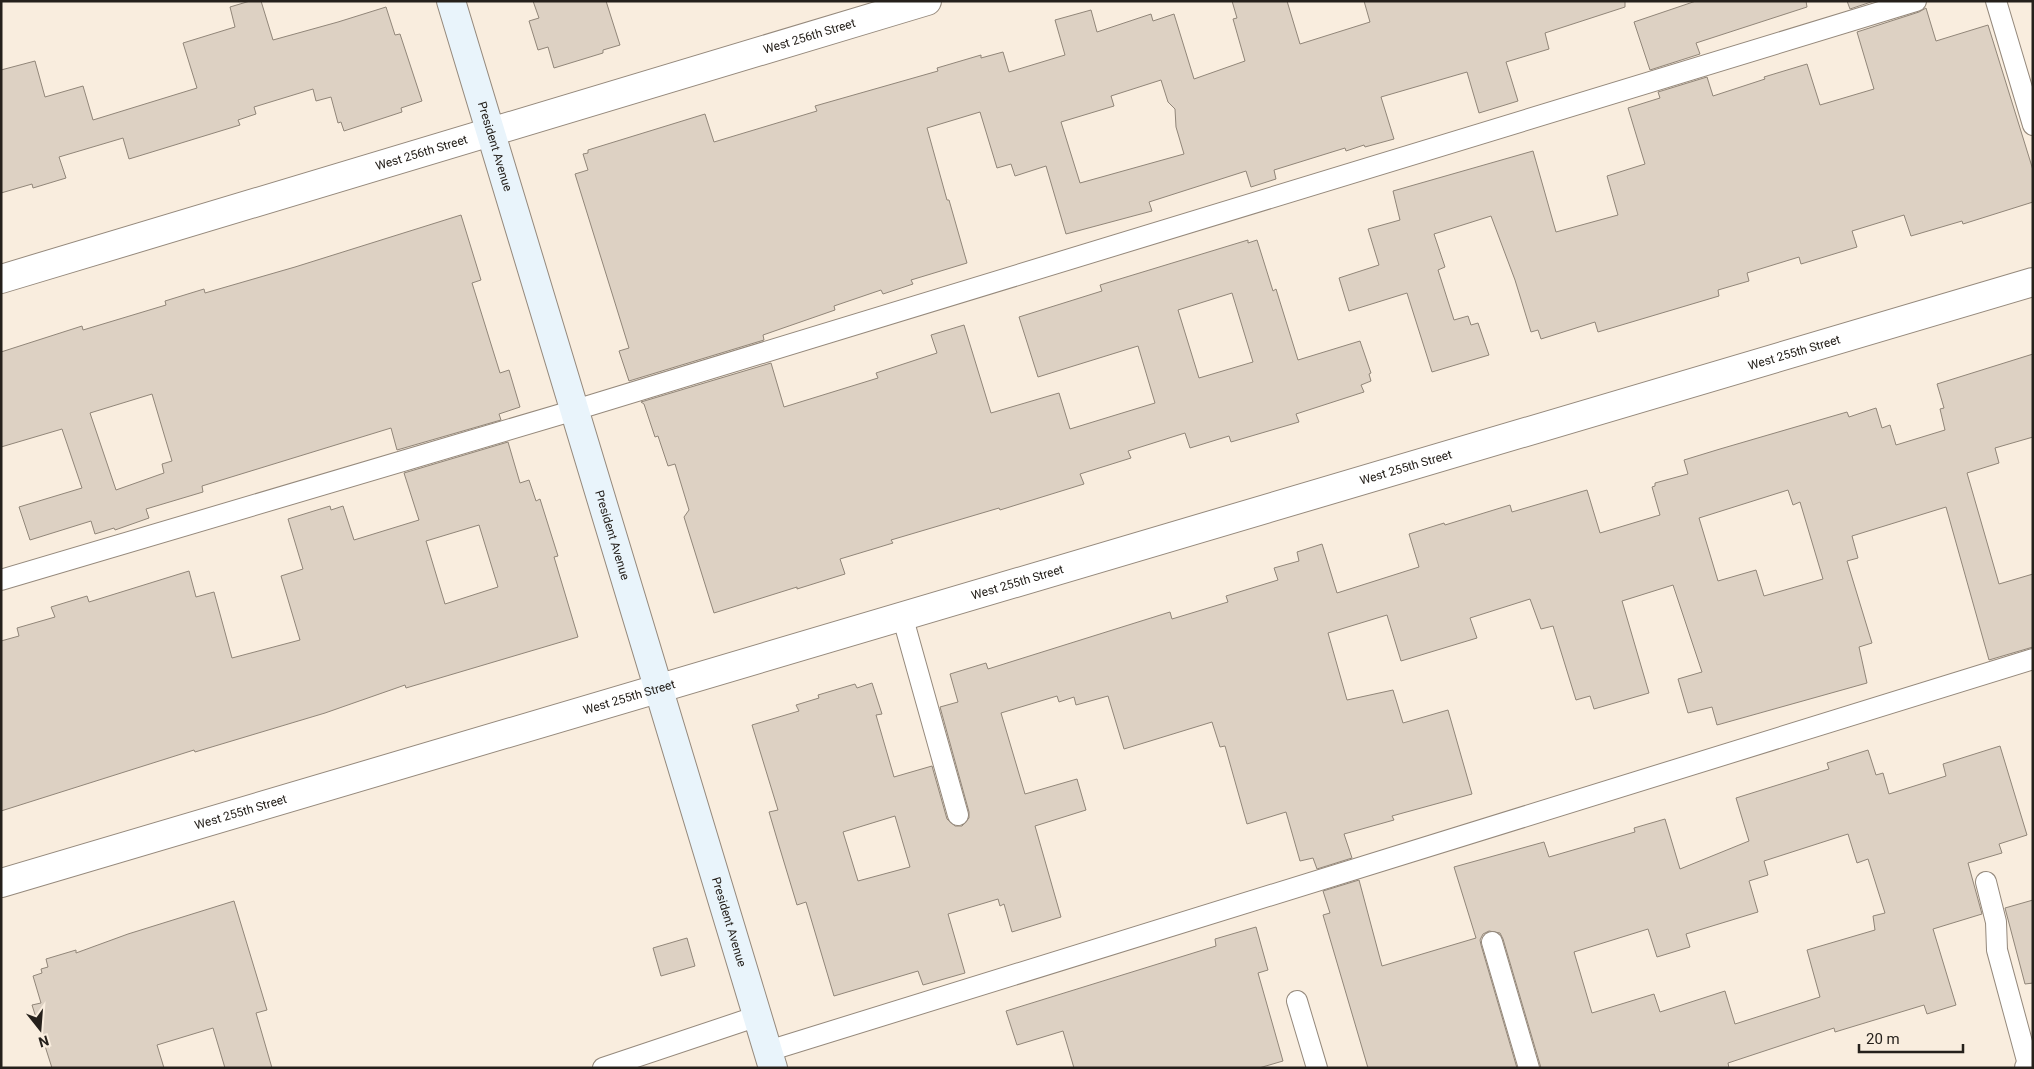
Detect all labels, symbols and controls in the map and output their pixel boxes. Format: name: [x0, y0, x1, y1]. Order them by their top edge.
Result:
street label: West 256th Street: [762, 16, 857, 57]
street label: President Avenue: [475, 100, 515, 193]
street label: West 256th Street: [374, 132, 469, 173]
street label: West 255th Street: [1746, 332, 1842, 373]
street label: West 255th Street: [1358, 447, 1454, 488]
street label: President Avenue: [592, 489, 632, 582]
street label: West 255th Street: [970, 562, 1065, 603]
street label: West 255th Street: [581, 677, 677, 717]
street label: West 255th Street: [193, 792, 289, 832]
street label: President Avenue: [709, 875, 749, 969]
north arrow: [15, 1004, 65, 1054]
scale bar: [1859, 1022, 1963, 1054]
text: 20 m: [1866, 1030, 1900, 1048]
text: N: [37, 1032, 51, 1051]

